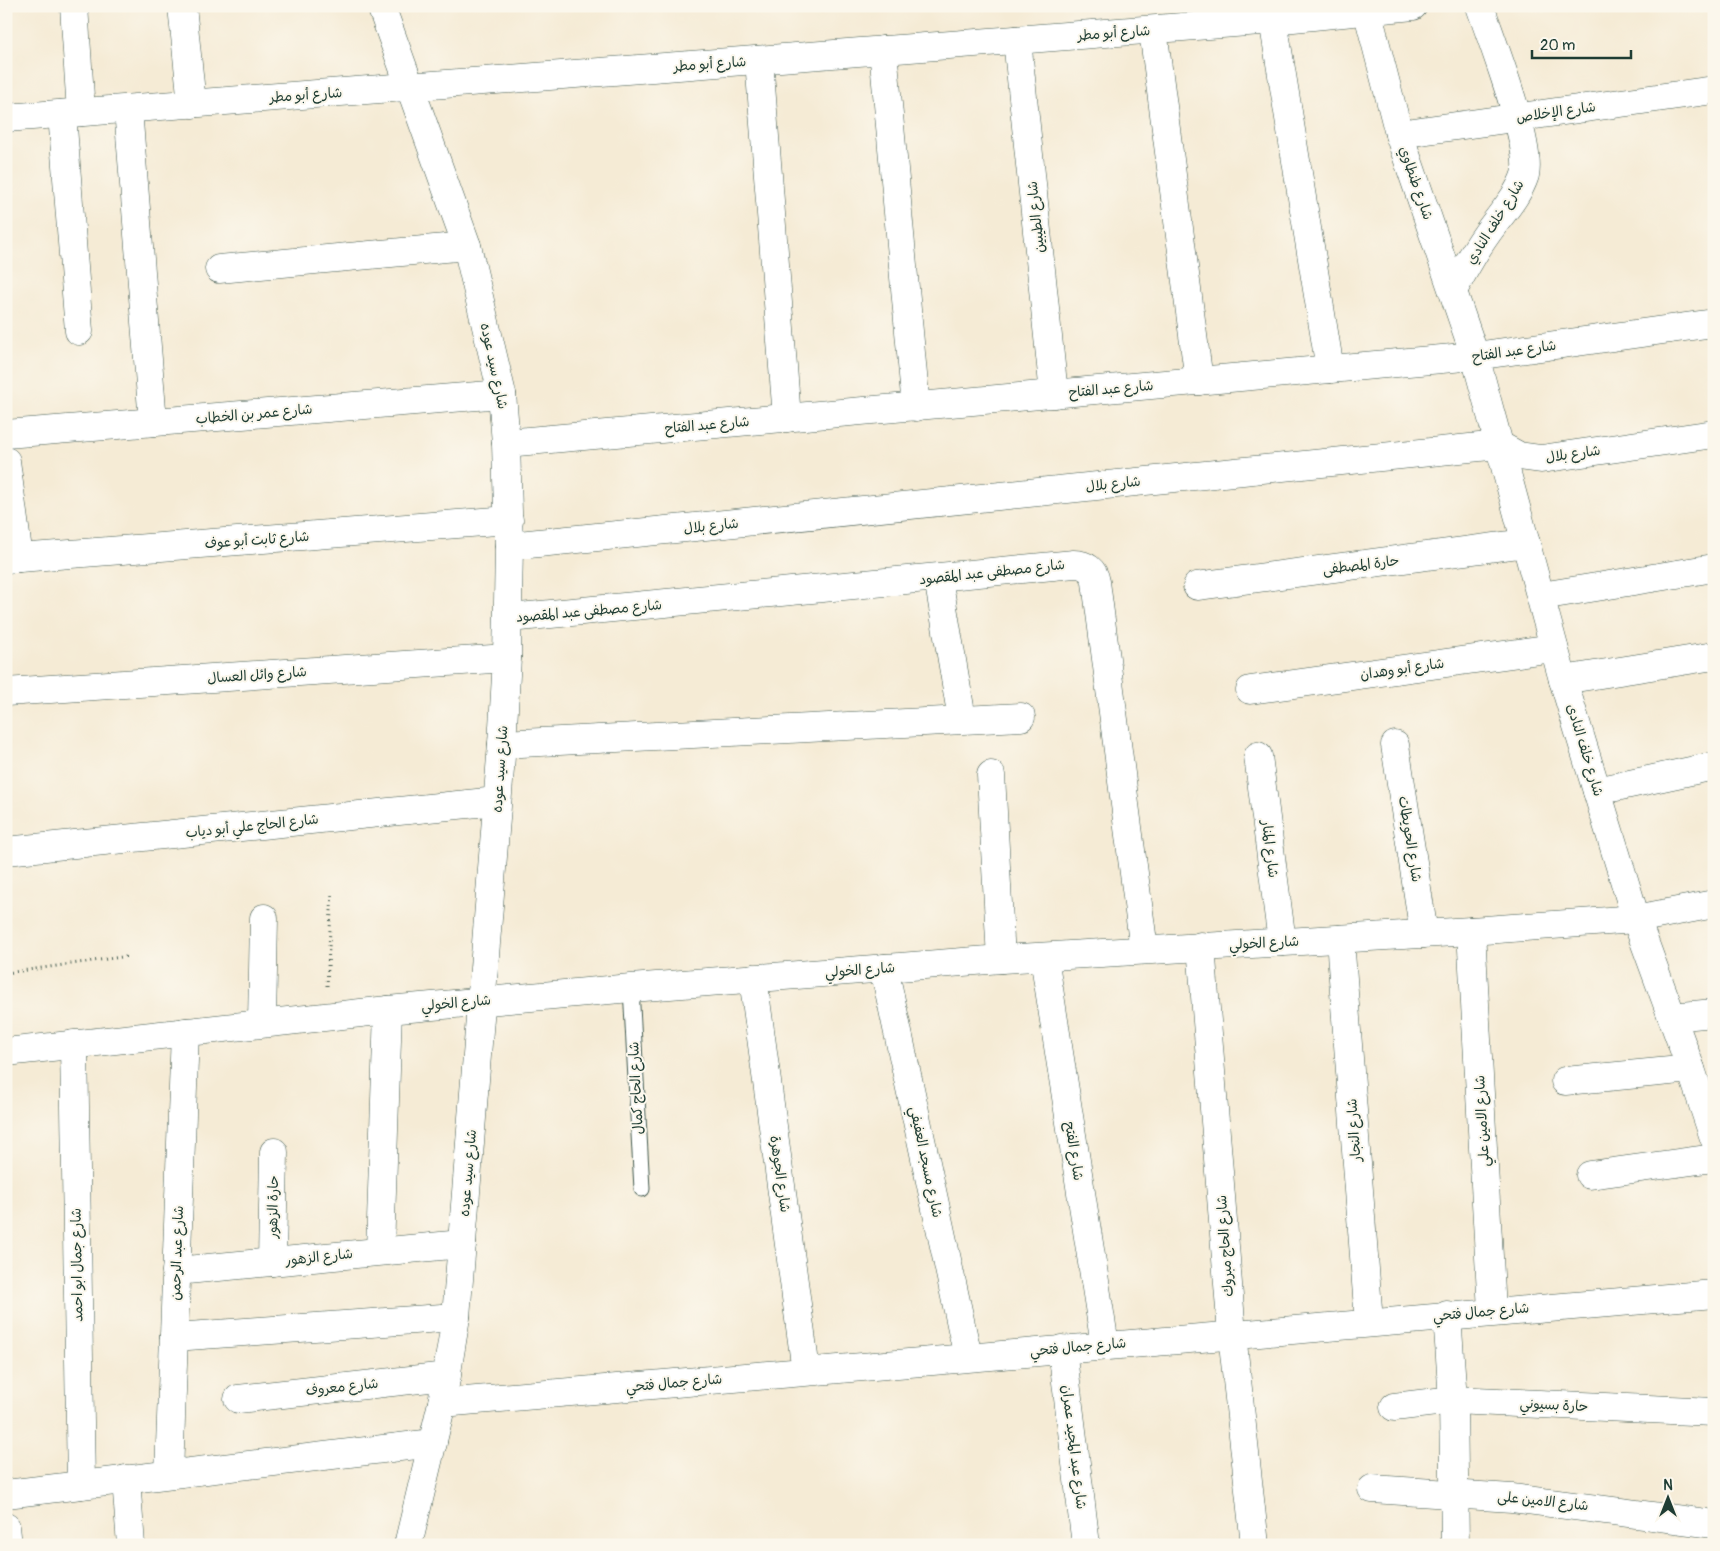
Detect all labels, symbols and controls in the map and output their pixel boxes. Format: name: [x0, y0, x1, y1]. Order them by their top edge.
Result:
street label: شارع أبو مطر: [1076, 22, 1151, 45]
scale bar: [1532, 28, 1631, 60]
text: 20 m: [1540, 36, 1575, 55]
street label: شارع أبو مطر: [672, 53, 747, 76]
street label: شارع أبو مطر: [268, 84, 343, 107]
street label: شارع الإخلاص: [1515, 98, 1597, 127]
street label: شارع طنطاوي: [1394, 144, 1436, 223]
street label: شارع خلف النادي: [1462, 177, 1529, 268]
street label: شارع الطيبين: [1024, 180, 1049, 254]
street label: شارع سيد عوده: [476, 321, 511, 411]
street label: شارع عبد الفتاح: [1471, 337, 1558, 366]
street label: شارع عبد الفتاح: [1068, 377, 1154, 402]
street label: شارع عمر بن الخطاب: [195, 400, 313, 429]
street label: شارع عبد الفتاح: [664, 413, 750, 438]
street label: شارع بلال: [1544, 442, 1602, 467]
street label: شارع بلال: [1085, 473, 1142, 496]
street label: شارع بلال: [683, 515, 740, 538]
street label: شارع ثابت أبو عوف: [204, 528, 310, 553]
street label: حارة المصطفى: [1322, 552, 1400, 578]
street label: شارع مصطفى عبد المقصود: [918, 556, 1066, 589]
street label: شارع مصطفى عبد المقصود: [515, 596, 663, 627]
street label: شارع أبو وهدان: [1359, 655, 1445, 684]
street label: شارع وائل العسال: [207, 663, 307, 688]
street label: شارع خلف النادى: [1562, 702, 1607, 799]
street label: شارع سيد عوده: [488, 725, 513, 813]
street label: شارع الحويطات: [1394, 795, 1425, 883]
street label: شارع الحاج علي أبو دياب: [185, 811, 320, 845]
street label: شارع المنار: [1257, 818, 1282, 879]
street label: شارع الخولي: [1229, 933, 1300, 957]
street label: شارع الخولي: [824, 959, 896, 985]
street label: شارع الخولي: [420, 991, 492, 1019]
street label: شارع الحاج كمال: [625, 1041, 648, 1135]
street label: شارع الامين علي: [1471, 1075, 1497, 1167]
street label: شارع النجار: [1343, 1098, 1366, 1163]
street label: شارع مسجد العفيفي: [902, 1105, 946, 1220]
street label: شارع الفتح: [1060, 1120, 1087, 1182]
street label: شارع سيد عوده: [456, 1129, 481, 1218]
street label: شارع الجوهرة: [765, 1134, 794, 1214]
street label: حارة الزهور: [264, 1175, 282, 1240]
street label: شارع الحاج مبروك: [1213, 1194, 1238, 1297]
street label: شارع عبد الرحمن: [167, 1205, 188, 1301]
street label: شارع جمال ابو احمد: [68, 1208, 87, 1322]
street label: شارع الزهور: [283, 1245, 354, 1270]
street label: شارع جمال فتحي: [1432, 1299, 1530, 1329]
street label: شارع جمال فتحي: [1029, 1334, 1127, 1364]
street label: شارع جمال فتحي: [625, 1370, 723, 1400]
street label: شارع معروف: [305, 1375, 379, 1400]
street label: شارع عبد المجيد عمران: [1057, 1384, 1090, 1510]
street label: حارة بسيوني: [1519, 1395, 1589, 1419]
north arrow: [1642, 1474, 1692, 1524]
text: N: [1663, 1477, 1673, 1494]
street label: شارع الامين على: [1496, 1488, 1589, 1515]

